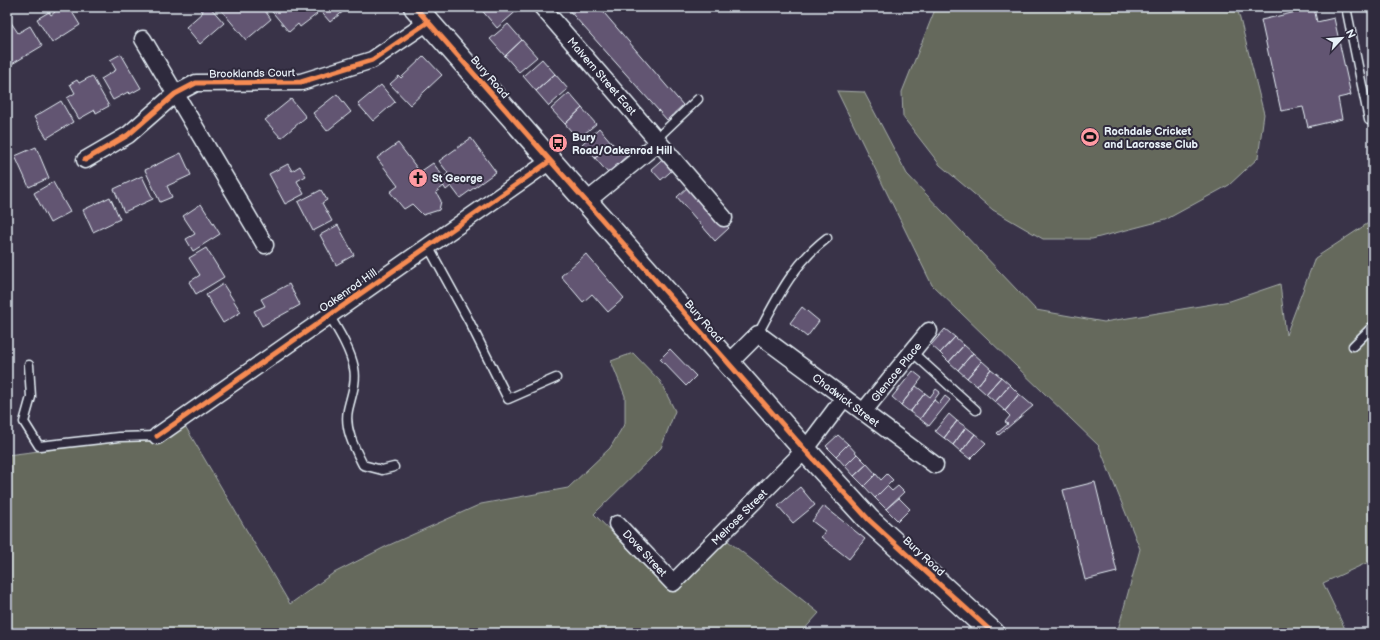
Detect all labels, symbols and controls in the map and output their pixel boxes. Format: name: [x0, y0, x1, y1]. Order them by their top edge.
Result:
north arrow: [1322, 18, 1362, 58]
text: N: [1343, 27, 1358, 40]
street label: Malvern Street East: [564, 35, 639, 118]
street label: Bury Road: [468, 53, 512, 101]
street label: Brooklands Court: [209, 66, 296, 81]
place label: Rochdale Cricket and Lacrosse Club: [1104, 125, 1199, 151]
sports icon: Rochdale Cricket and Lacrosse Club: [1079, 126, 1101, 148]
place label: Bury Road/Oakenrod Hill: [572, 131, 673, 157]
bus stop icon: Bury Road/Oakenrod Hill: [547, 132, 569, 154]
church icon: St George: [407, 167, 429, 189]
place label: St George: [432, 172, 483, 185]
street label: Oakenrod Hill: [317, 266, 380, 315]
street label: Bury Road: [682, 297, 726, 345]
street label: Glencoe Place: [868, 340, 925, 405]
street label: Chadwick Street: [810, 371, 882, 430]
street label: Melrose Street: [709, 486, 770, 548]
street label: Dove Street: [620, 527, 670, 580]
street label: Bury Road: [900, 534, 947, 579]

